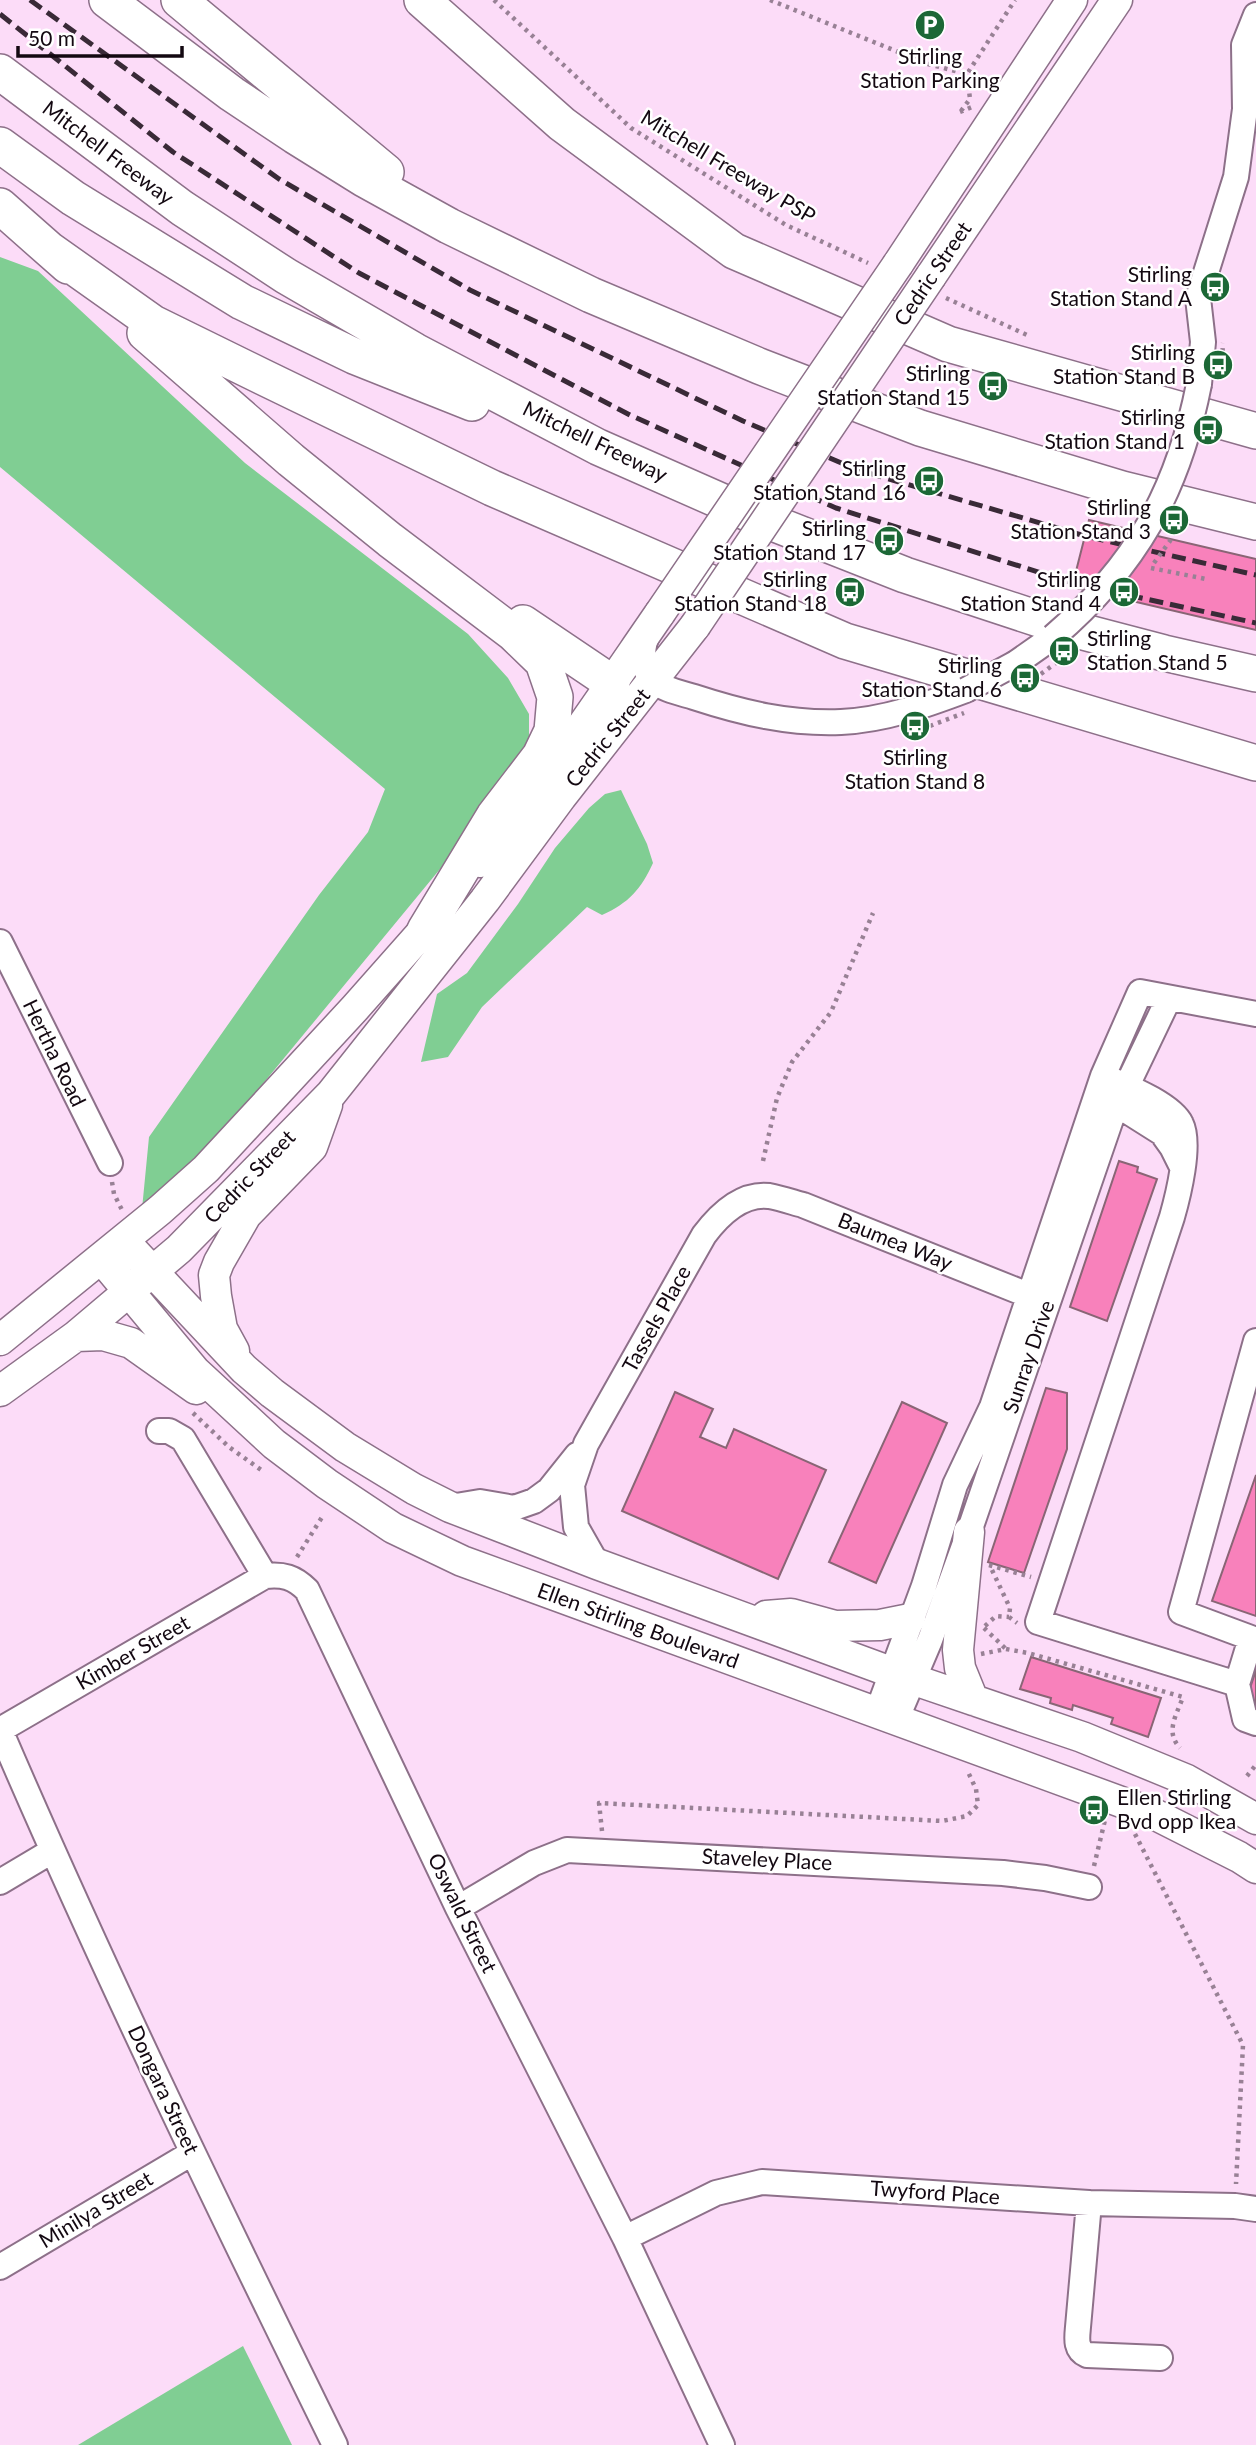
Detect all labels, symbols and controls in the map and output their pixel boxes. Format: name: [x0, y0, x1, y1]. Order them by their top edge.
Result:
parking icon: Stirling Station Parking: [913, 8, 947, 42]
scale bar: [18, 14, 182, 58]
text: 50 m: [28, 25, 75, 50]
place label: Stirling Station Parking: [860, 43, 1000, 92]
street label: Mitchell Freeway: [38, 94, 179, 209]
street label: Mitchell Freeway PSP: [637, 104, 821, 228]
street label: Cedric Street: [888, 216, 976, 330]
place label: Stirling Station Stand A: [1050, 261, 1193, 310]
bus stop icon: Stirling Station Stand A: [1198, 270, 1232, 304]
place label: Stirling Station Stand B: [1053, 339, 1195, 388]
bus stop icon: Stirling Station Stand B: [1201, 348, 1235, 382]
place label: Stirling Station Stand 15: [817, 360, 970, 409]
bus stop icon: Stirling Station Stand 15: [976, 369, 1010, 403]
street label: Mitchell Freeway: [519, 395, 672, 487]
place label: Stirling Station Stand 1: [1044, 404, 1185, 453]
bus stop icon: Stirling Station Stand 1: [1191, 413, 1225, 447]
place label: Stirling Station Stand 16: [753, 455, 906, 504]
bus stop icon: Stirling Station Stand 16: [912, 464, 946, 498]
place label: Stirling Station Stand 3: [1010, 494, 1151, 543]
bus stop icon: Stirling Station Stand 3: [1157, 503, 1191, 537]
place label: Stirling Station Stand 17: [713, 515, 866, 564]
bus stop icon: Stirling Station Stand 17: [872, 524, 906, 558]
place label: Stirling Station Stand 18: [674, 566, 827, 615]
place label: Stirling Station Stand 4: [960, 566, 1101, 615]
bus stop icon: Stirling Station Stand 18: [833, 575, 867, 609]
bus stop icon: Stirling Station Stand 4: [1107, 575, 1141, 609]
place label: Stirling Station Stand 5: [1087, 625, 1228, 674]
bus stop icon: Stirling Station Stand 5: [1047, 634, 1081, 668]
place label: Stirling Station Stand 6: [861, 652, 1002, 701]
bus stop icon: Stirling Station Stand 6: [1008, 661, 1042, 695]
street label: Cedric Street: [559, 682, 655, 792]
bus stop icon: Stirling Station Stand 8: [898, 709, 932, 743]
place label: Stirling Station Stand 8: [845, 744, 985, 793]
street label: Hertha Road: [19, 995, 92, 1110]
street label: Cedric Street: [198, 1124, 300, 1228]
street label: Baumea Way: [835, 1206, 957, 1275]
street label: Tassels Place: [616, 1261, 695, 1376]
street label: Sunray Drive: [997, 1297, 1059, 1416]
street label: Ellen Stirling Boulevard: [534, 1576, 743, 1673]
street label: Kimber Street: [71, 1609, 194, 1694]
place label: Ellen Stirling Bvd opp Ikea: [1117, 1784, 1236, 1833]
bus stop icon: Ellen Stirling Bvd opp Ikea: [1077, 1793, 1111, 1827]
street label: Staveley Place: [701, 1843, 833, 1874]
street label: Oswald Street: [424, 1848, 503, 1977]
street label: Dongara Street: [124, 2021, 205, 2158]
street label: Minilya Street: [34, 2165, 157, 2252]
street label: Twyford Place: [869, 2174, 1001, 2209]

